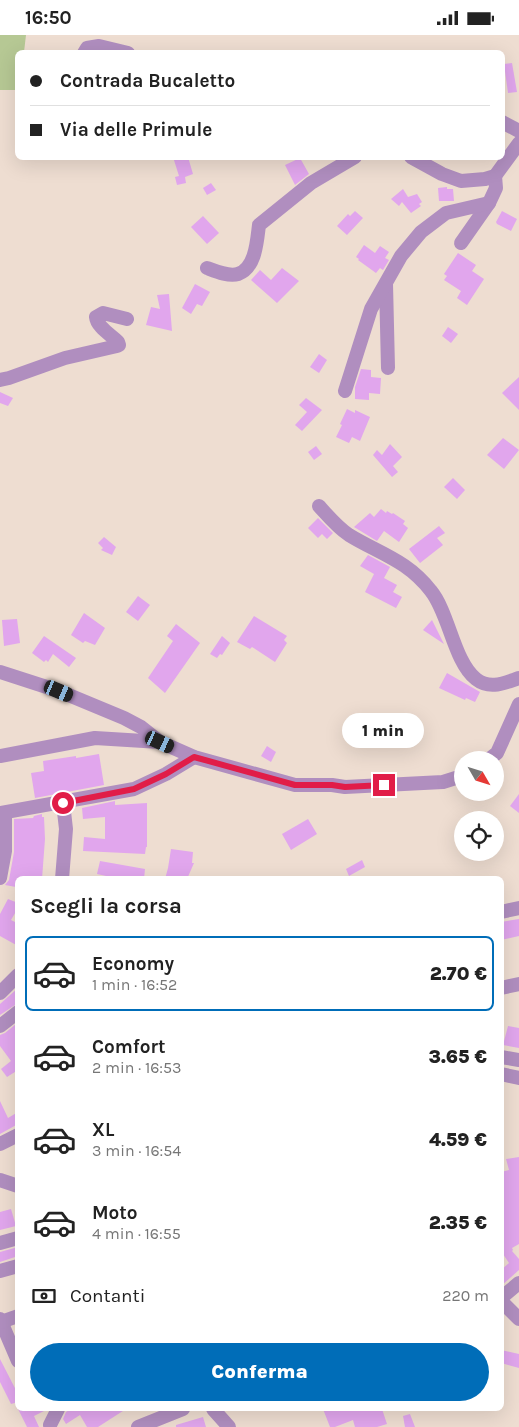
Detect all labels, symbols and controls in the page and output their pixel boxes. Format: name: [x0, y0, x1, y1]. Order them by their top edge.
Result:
text: 16:50: [25, 7, 72, 29]
text: Contrada Bucaletto: [60, 70, 235, 92]
text: Via delle Primule: [60, 119, 212, 141]
car: [42, 678, 75, 704]
callout: 1 min: [343, 713, 425, 747]
text: 1 min: [362, 721, 404, 740]
car: [143, 729, 176, 755]
north arrow: [454, 751, 504, 801]
map controls: [454, 751, 504, 861]
route end: [373, 774, 395, 796]
route start: [52, 792, 74, 814]
button: locate: [454, 811, 504, 861]
text: Scegli la corsa: [30, 893, 182, 919]
icon: car: [32, 951, 77, 996]
text: Economy: [92, 953, 174, 975]
text: 2.70 €: [430, 963, 487, 985]
text: 1 min · 16:52: [92, 975, 177, 994]
icon: car: [32, 1034, 77, 1079]
text: Comfort: [92, 1036, 166, 1058]
text: 3.65 €: [429, 1046, 487, 1068]
text: 2 min · 16:53: [92, 1058, 182, 1077]
icon: car: [32, 1117, 77, 1162]
text: XL: [92, 1119, 114, 1141]
text: 4.59 €: [429, 1129, 487, 1151]
text: 3 min · 16:54: [92, 1141, 181, 1160]
icon: car: [32, 1200, 77, 1245]
text: Moto: [92, 1202, 138, 1224]
text: 2.35 €: [429, 1212, 487, 1234]
text: 4 min · 16:55: [92, 1224, 181, 1243]
icon: cash: [30, 1282, 58, 1310]
text: Contanti: [70, 1285, 145, 1307]
text: 220 m: [442, 1286, 489, 1305]
button: Conferma: [30, 1343, 489, 1401]

